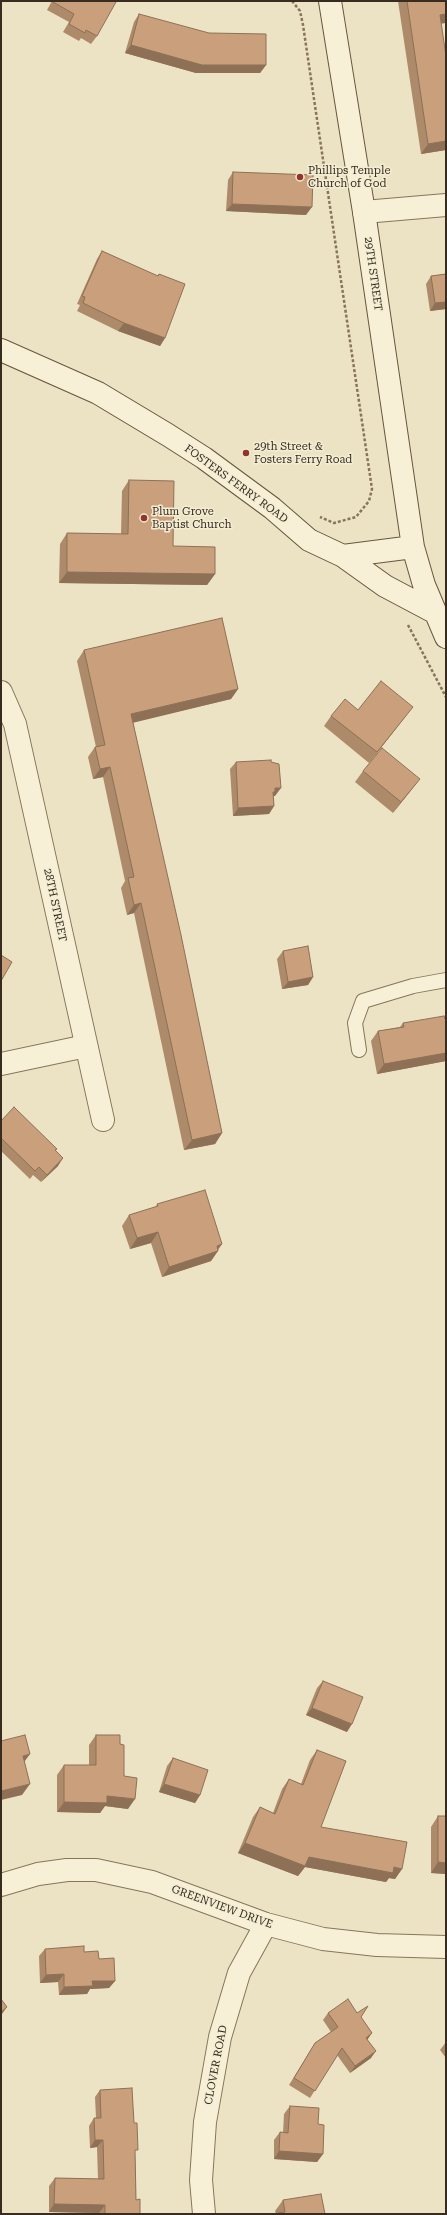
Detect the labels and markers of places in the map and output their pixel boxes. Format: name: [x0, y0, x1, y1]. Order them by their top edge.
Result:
place label: Phillips Temple Church of God: [308, 164, 390, 190]
marker: Phillips Temple Church of God: [295, 172, 305, 182]
place label: 29th Street & Fosters Ferry Road: [254, 440, 352, 466]
marker: 29th Street & Fosters Ferry Road: [241, 448, 251, 458]
place label: Plum Grove Baptist Church: [152, 505, 232, 531]
marker: Plum Grove Baptist Church: [139, 513, 149, 523]

